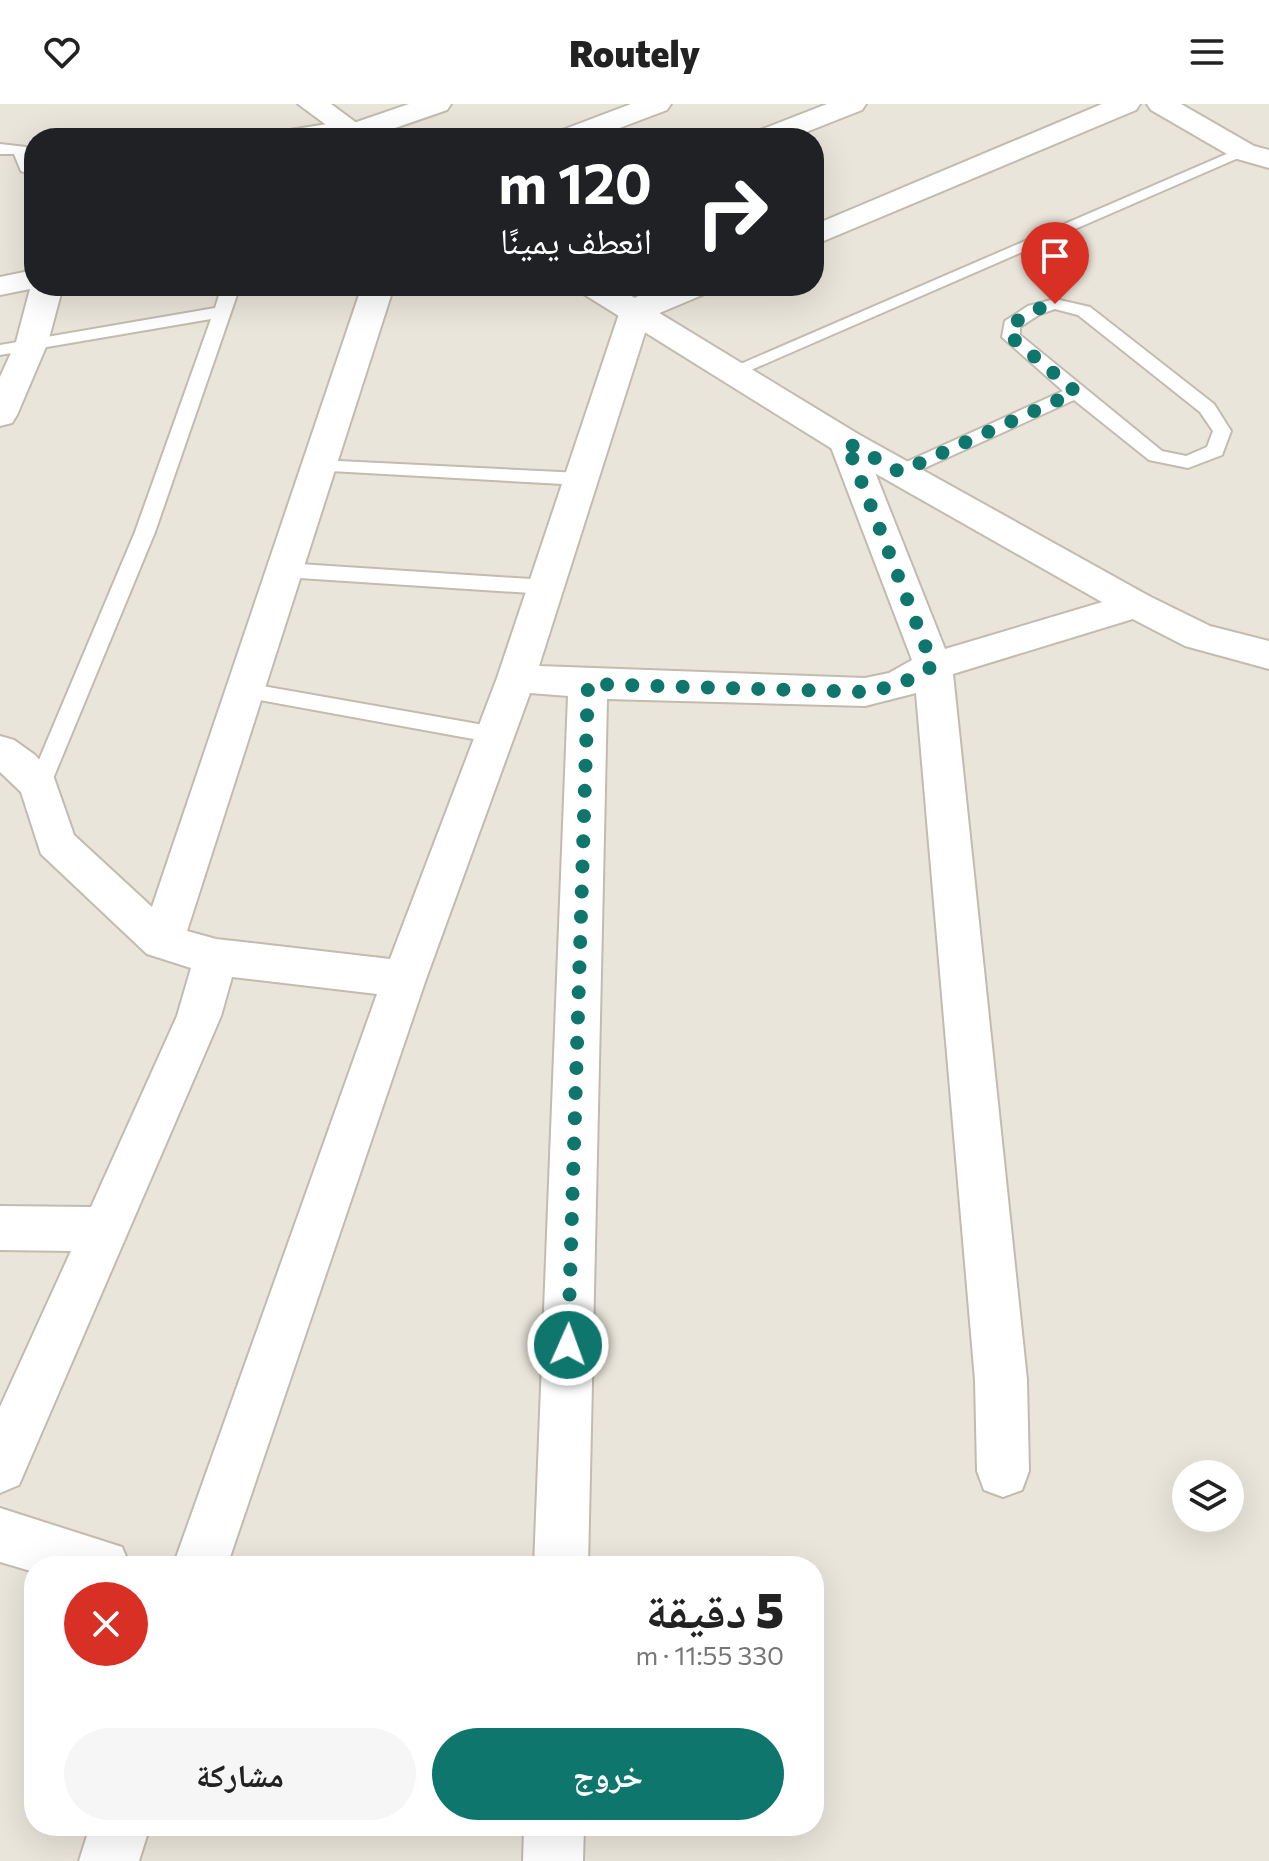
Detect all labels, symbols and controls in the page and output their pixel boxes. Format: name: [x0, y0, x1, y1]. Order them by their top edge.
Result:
icon: heart: [40, 30, 84, 74]
text: Routely: [569, 30, 700, 74]
icon: menu: [1185, 30, 1229, 74]
text: 120 m: [498, 147, 652, 216]
icon: right: [680, 160, 784, 264]
text: انعطف يمينًا: [500, 217, 652, 261]
pin: [1021, 222, 1089, 304]
icon: arrive: [1033, 234, 1077, 278]
position arrow: [526, 1303, 610, 1387]
map controls: [1172, 1460, 1244, 1532]
button: layers: [1172, 1460, 1244, 1532]
text: 5 دقيقة: [646, 1579, 784, 1638]
button: close: [64, 1582, 148, 1666]
text: 330 m · 11:55: [635, 1639, 784, 1670]
button: مشاركة: [64, 1728, 416, 1820]
button: خروج: [432, 1728, 784, 1820]

